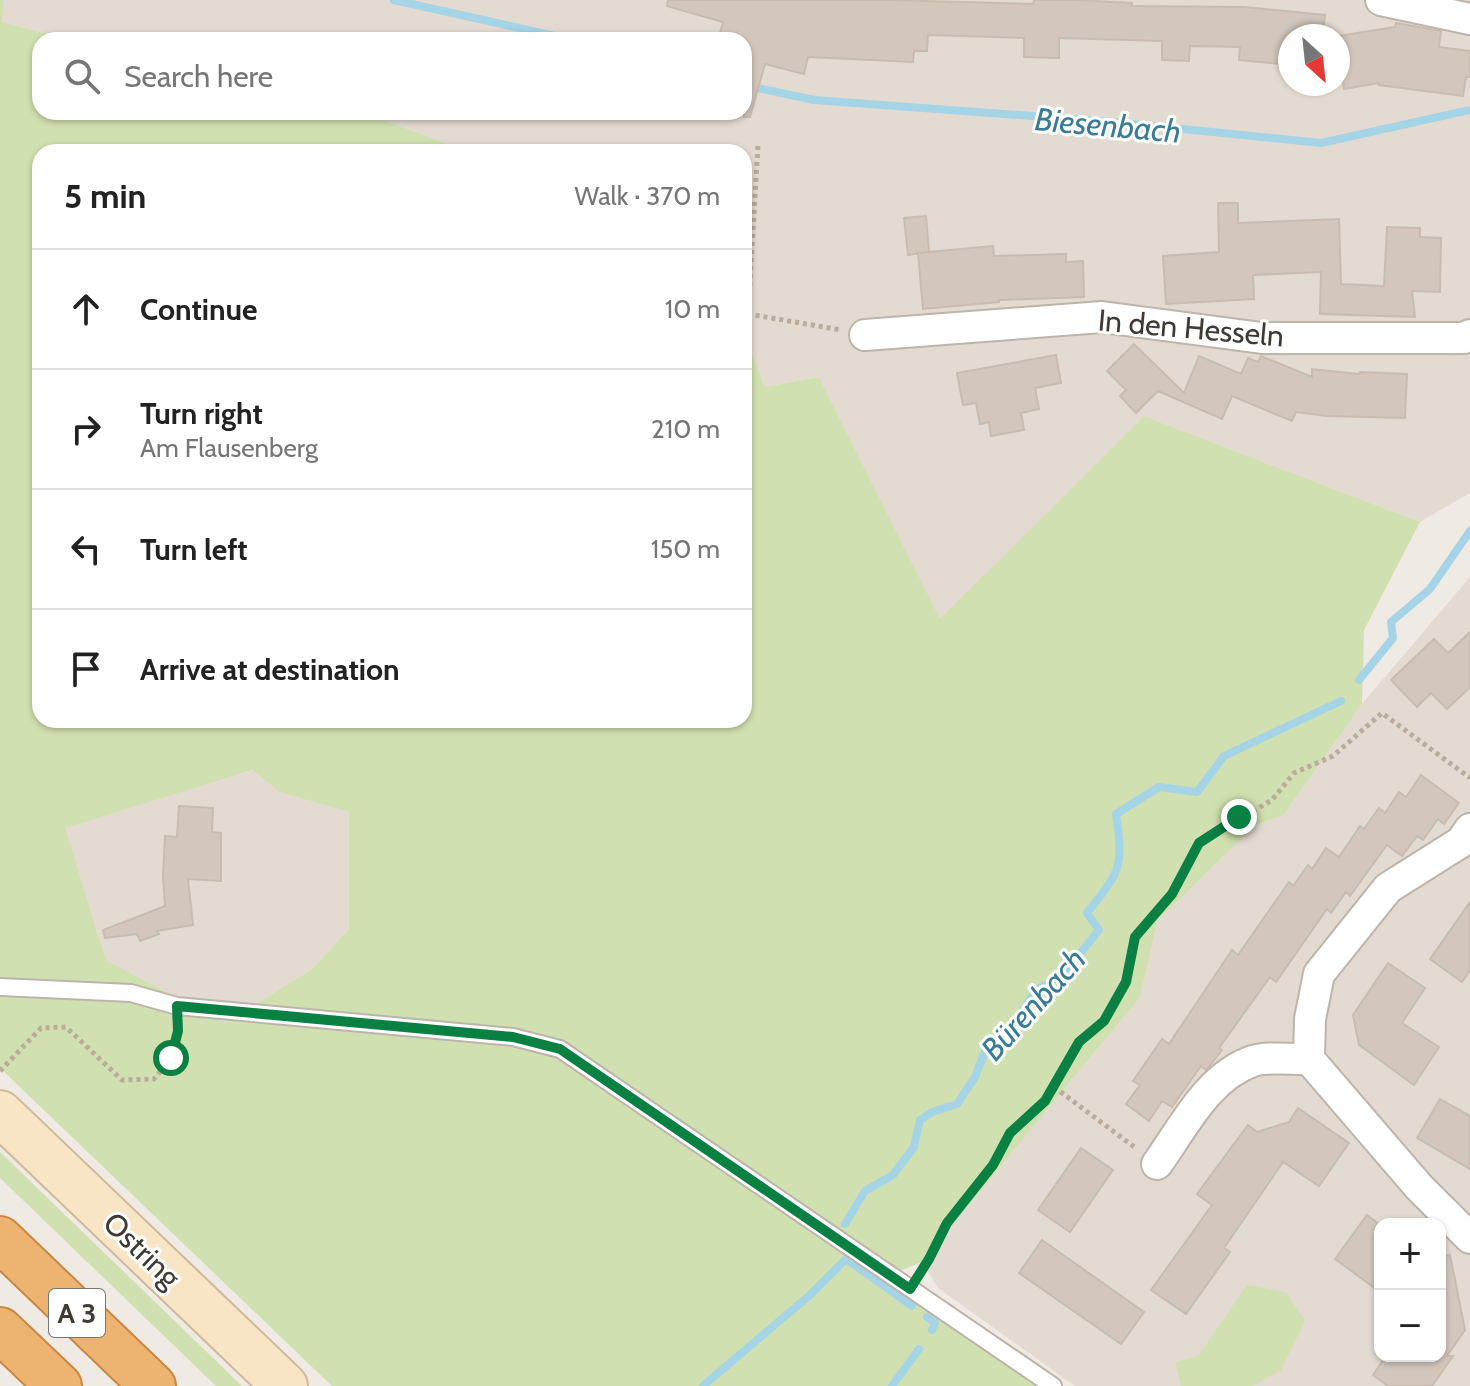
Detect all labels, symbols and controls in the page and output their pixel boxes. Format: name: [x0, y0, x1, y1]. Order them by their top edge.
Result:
north arrow: [1278, 24, 1350, 96]
search box: [32, 32, 752, 120]
icon: search: [60, 54, 104, 98]
text: Search here: [124, 58, 273, 95]
water label: Biesenbach: [1033, 99, 1183, 151]
text: 5 min: [64, 175, 146, 217]
text: Walk · 370 m: [575, 180, 720, 212]
icon: ahead: [64, 287, 108, 331]
text: Continue: [140, 291, 257, 328]
text: 10 m: [665, 293, 720, 325]
street label: In den Hesseln: [1096, 301, 1286, 355]
text: Turn right: [140, 395, 263, 432]
icon: right: [64, 407, 108, 451]
text: 210 m: [651, 413, 720, 445]
text: Am Flausenberg: [140, 432, 318, 464]
icon: left: [64, 527, 108, 571]
text: Turn left: [140, 531, 248, 568]
text: 150 m: [651, 533, 720, 565]
icon: arrive: [64, 647, 108, 691]
text: Arrive at destination: [140, 651, 400, 688]
route end: [1221, 799, 1257, 835]
water label: Bürenbach: [972, 940, 1094, 1068]
route start: [153, 1040, 189, 1076]
street label: Ostring: [96, 1204, 189, 1296]
map controls: [1374, 1218, 1446, 1362]
button: +: [1374, 1218, 1446, 1290]
road number: A 3: [49, 1289, 105, 1337]
button: −: [1374, 1290, 1446, 1362]

